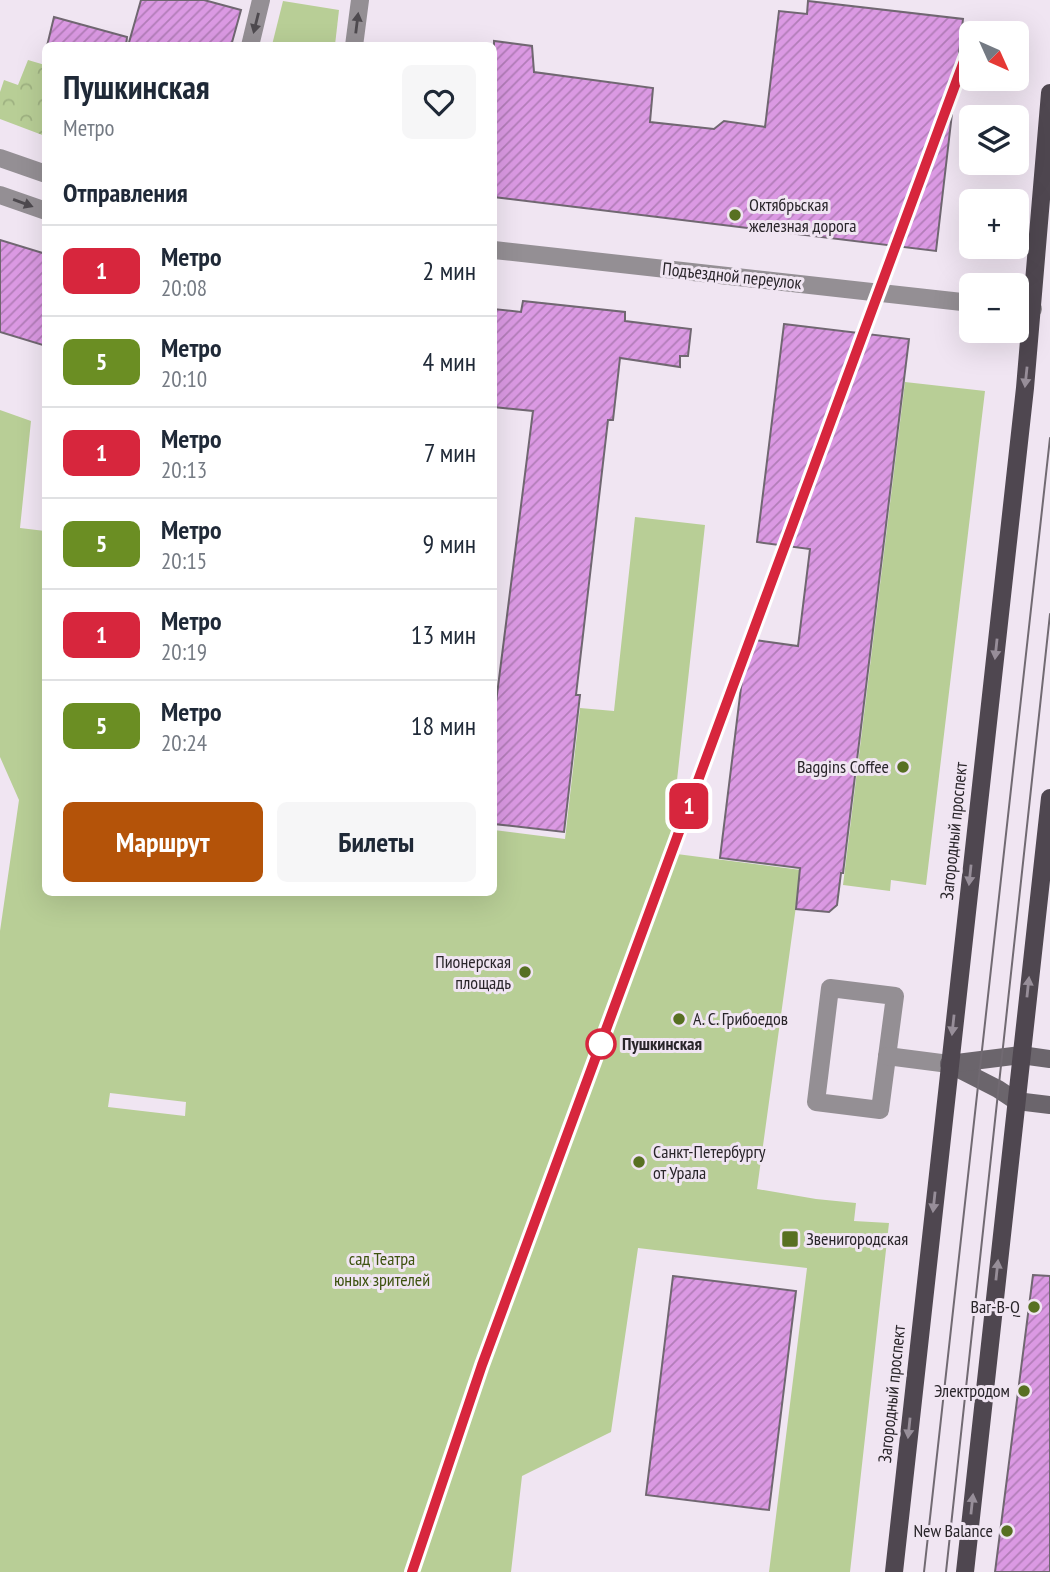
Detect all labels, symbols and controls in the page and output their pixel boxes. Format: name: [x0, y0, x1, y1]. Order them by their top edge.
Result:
one-way arrow: [250, 12, 261, 34]
one-way arrow: [352, 12, 363, 34]
north arrow: [959, 21, 1029, 91]
map controls: [959, 21, 1029, 343]
text: Пушкинская: [63, 65, 210, 108]
button: heart: [402, 65, 476, 139]
button: layers: [959, 105, 1029, 175]
text: Метро: [63, 113, 114, 142]
text: Отправления: [63, 176, 188, 209]
button: +: [959, 189, 1029, 259]
place label: Октябрьская железная дорога: [749, 193, 856, 237]
one-way arrow: [12, 198, 33, 209]
marker: Октябрьская железная дорога: [727, 207, 743, 223]
text: Метро: [161, 240, 222, 273]
text: 2 мин: [423, 254, 476, 287]
text: 1: [96, 255, 107, 286]
street label: Подъездной переулок: [661, 257, 803, 294]
text: 20:08: [161, 273, 207, 302]
button: −: [959, 273, 1029, 343]
text: Метро: [161, 331, 222, 364]
text: 4 мин: [423, 345, 476, 378]
text: 5: [96, 346, 107, 377]
text: 20:10: [161, 364, 207, 393]
one-way arrow: [1020, 366, 1031, 388]
text: Метро: [161, 422, 222, 455]
text: 7 мин: [424, 436, 476, 469]
text: 1: [96, 437, 107, 468]
text: 20:13: [161, 455, 207, 484]
text: Метро: [161, 513, 222, 546]
text: 9 мин: [423, 527, 476, 560]
text: 5: [96, 528, 107, 559]
text: 20:15: [161, 546, 207, 575]
text: Метро: [161, 604, 222, 637]
text: 13 мин: [411, 618, 476, 651]
text: 1: [96, 619, 107, 650]
text: 20:19: [161, 637, 207, 666]
one-way arrow: [990, 638, 1001, 660]
text: Метро: [161, 695, 222, 728]
text: 18 мин: [411, 709, 476, 742]
text: 5: [96, 710, 107, 741]
text: 20:24: [161, 728, 207, 757]
place label: Baggins Coffee: [797, 755, 889, 778]
marker: Baggins Coffee: [895, 759, 911, 775]
street label: Загородный проспект: [935, 761, 972, 901]
line badge: 1: [666, 783, 712, 829]
text: 1: [683, 790, 695, 821]
button: Маршрут: [63, 802, 263, 882]
button: Билеты: [277, 802, 476, 882]
one-way arrow: [965, 864, 976, 886]
place label: Пионерская площадь: [435, 950, 511, 994]
marker: Пионерская площадь: [517, 964, 533, 980]
one-way arrow: [1023, 976, 1034, 998]
place label: А. С. Грибоедов: [693, 1007, 788, 1030]
marker: А. С. Грибоедов: [671, 1011, 687, 1027]
one-way arrow: [948, 1014, 959, 1036]
marker: Пушкинская: [586, 1029, 616, 1059]
place label: Пушкинская: [622, 1032, 702, 1055]
place label: Санкт-Петербургу от Урала: [653, 1140, 766, 1184]
marker: Санкт-Петербургу от Урала: [631, 1154, 647, 1170]
one-way arrow: [928, 1191, 939, 1213]
place label: Звенигородская: [806, 1227, 908, 1250]
marker: Звенигородская: [780, 1229, 800, 1249]
park label: сад Театра юных зрителей: [334, 1247, 430, 1291]
one-way arrow: [992, 1258, 1003, 1280]
place label: Bar-B-Q: [971, 1295, 1021, 1318]
marker: Bar-B-Q: [1026, 1299, 1042, 1315]
street label: Загородный проспект: [873, 1324, 910, 1464]
place label: Электродом: [934, 1379, 1010, 1402]
marker: Электродом: [1016, 1383, 1032, 1399]
one-way arrow: [904, 1418, 915, 1440]
one-way arrow: [967, 1493, 978, 1515]
place label: New Balance: [913, 1519, 993, 1542]
marker: New Balance: [999, 1523, 1015, 1539]

